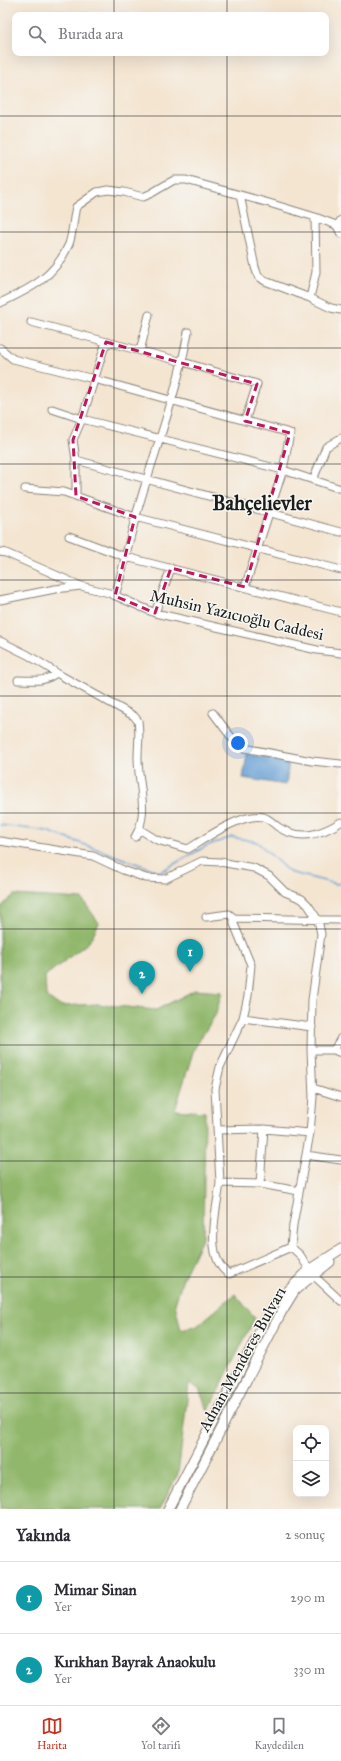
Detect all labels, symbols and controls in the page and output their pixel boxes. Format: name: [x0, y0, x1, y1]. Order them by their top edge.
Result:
search box: [12, 12, 329, 56]
icon: search: [26, 23, 48, 45]
text: Burada ara: [58, 25, 123, 43]
district label: Bahçelievler: [212, 491, 312, 516]
street label: Muhsin Yazıcıoğlu Caddesi: [148, 586, 326, 645]
your location: [228, 733, 248, 753]
pin: 1: [177, 939, 203, 972]
pin: 2: [129, 961, 155, 994]
street label: Adnan Menderes Bulvarı: [194, 1283, 290, 1436]
map controls: [293, 1425, 329, 1497]
button: locate: [293, 1425, 329, 1461]
button: layers: [293, 1461, 329, 1497]
text: Yakında: [16, 1525, 70, 1546]
text: 2 sonuç: [285, 1527, 325, 1543]
text: Mimar Sinan: [54, 1581, 137, 1599]
text: 1: [26, 1590, 32, 1606]
text: 290 m: [290, 1590, 325, 1606]
text: Yer: [54, 1599, 72, 1615]
text: Kırıkhan Bayrak Anaokulu: [54, 1653, 216, 1671]
text: 2: [26, 1662, 32, 1678]
text: 330 m: [293, 1662, 325, 1678]
text: Yer: [54, 1671, 72, 1687]
tab: Harita: [37, 1715, 67, 1752]
tab: Yol tarifi: [141, 1715, 180, 1752]
tab: Kaydedilen: [254, 1715, 304, 1752]

